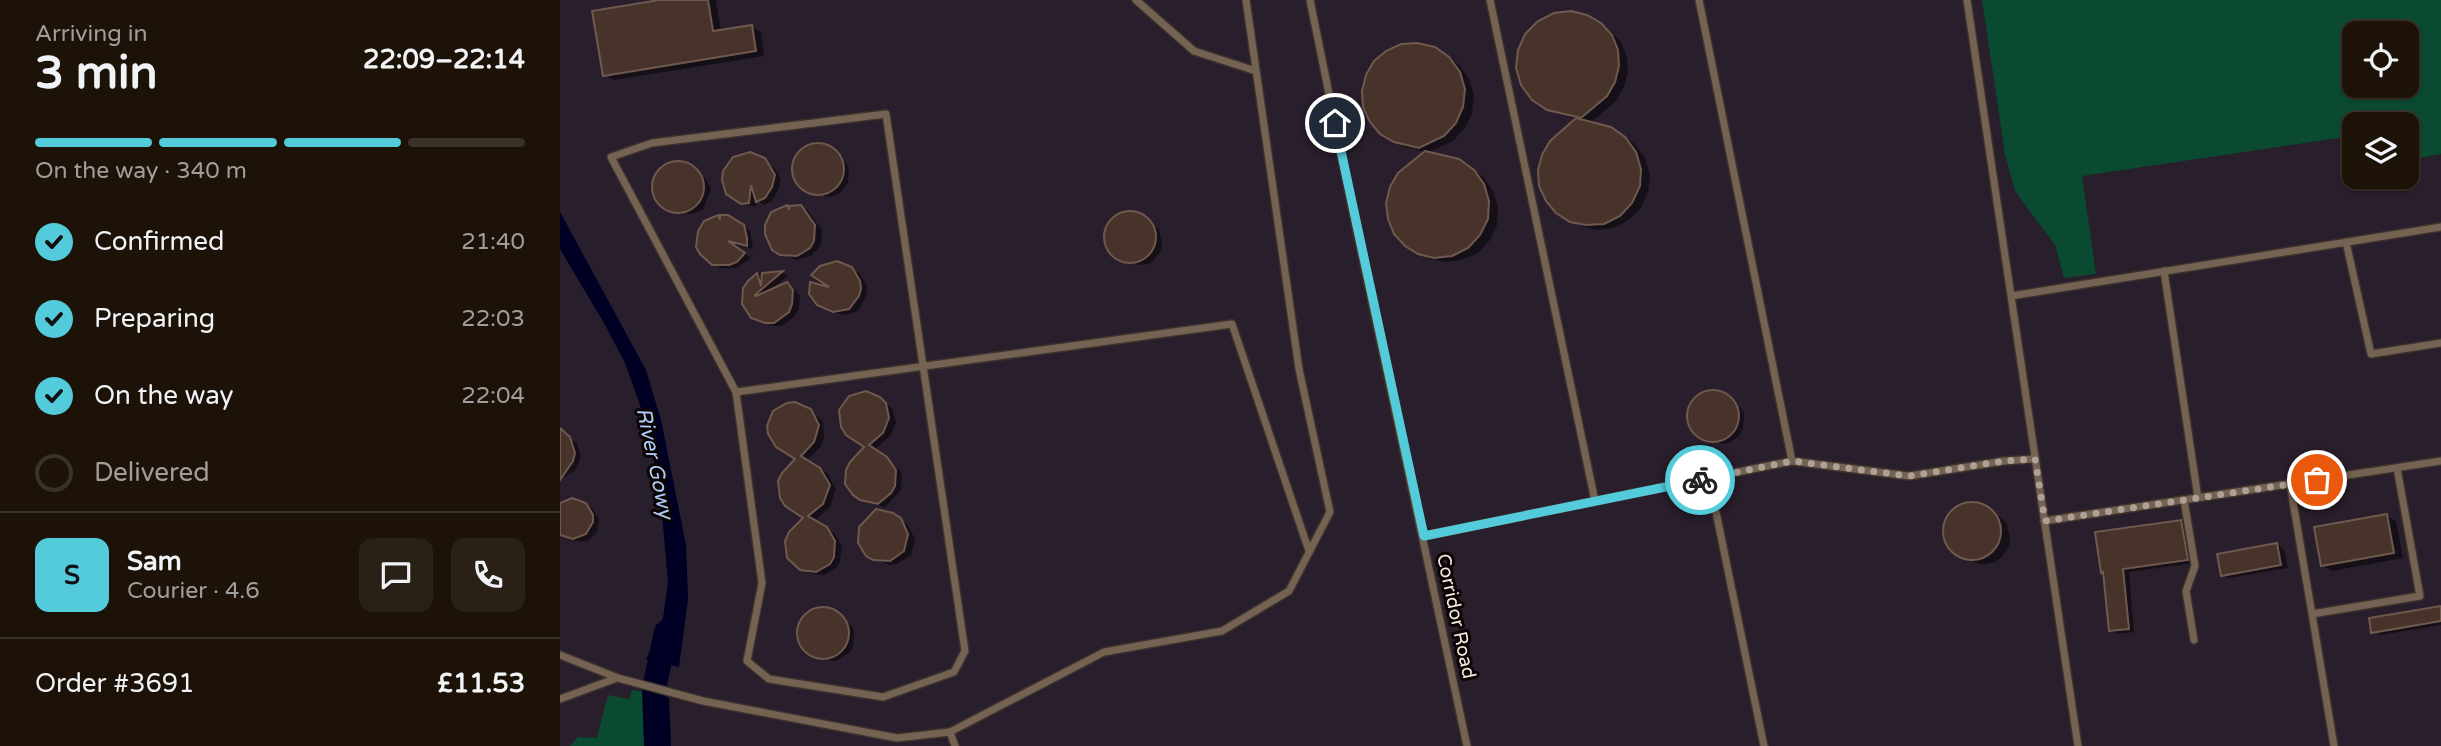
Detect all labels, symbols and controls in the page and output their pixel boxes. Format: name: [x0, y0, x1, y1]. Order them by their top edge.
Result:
text: Arriving in: [35, 20, 148, 48]
map controls: [2342, 21, 2419, 189]
button: locate: [2342, 21, 2419, 98]
text: 22:09–22:14: [363, 44, 525, 75]
text: 3 min: [35, 46, 158, 101]
pin: [1305, 93, 1365, 153]
icon: home: [1316, 104, 1354, 142]
button: layers: [2342, 112, 2419, 189]
text: On the way · 340 m: [35, 157, 247, 185]
icon: check: [35, 223, 73, 261]
text: Confirmed: [94, 226, 224, 257]
text: 21:40: [461, 228, 525, 256]
icon: check: [35, 300, 73, 338]
text: Preparing: [94, 303, 215, 334]
text: 22:03: [461, 305, 525, 333]
icon: check: [35, 377, 73, 415]
text: On the way: [94, 380, 234, 411]
text: 22:04: [461, 382, 525, 410]
water label: River Gowy: [631, 405, 679, 524]
courier: [1665, 445, 1735, 515]
pin: [2287, 450, 2347, 510]
text: Delivered: [94, 457, 210, 488]
icon: bike: [1681, 461, 1719, 499]
icon: bag: [2298, 461, 2336, 499]
button: chat: [359, 538, 433, 612]
button: phone: [451, 538, 525, 612]
text: Sam: [127, 546, 182, 577]
street label: Corridor Road: [1432, 552, 1480, 681]
text: S: [64, 560, 80, 591]
text: Courier · 4.6: [127, 577, 260, 605]
text: Order #3691: [35, 668, 195, 699]
text: £11.53: [437, 668, 525, 699]

